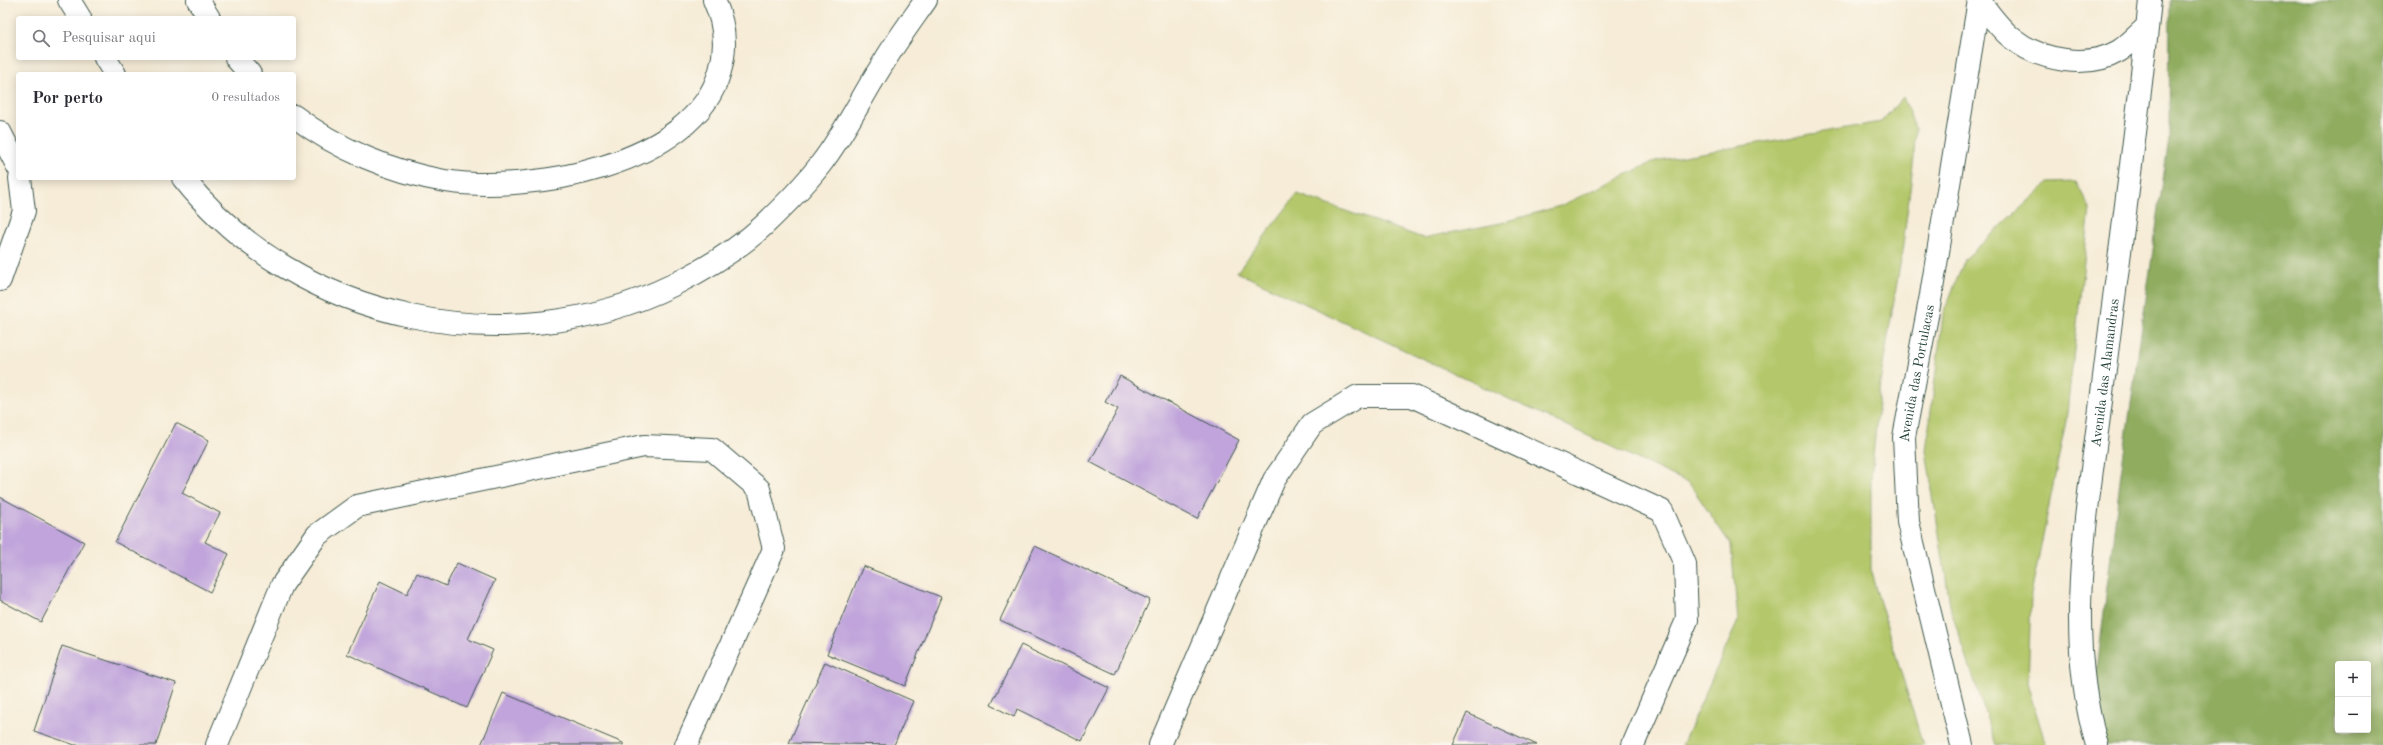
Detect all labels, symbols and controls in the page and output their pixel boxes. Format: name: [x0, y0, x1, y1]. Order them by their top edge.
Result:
search box: [16, 16, 296, 60]
icon: search: [30, 27, 52, 49]
text: Pesquisar aqui: [62, 31, 156, 46]
text: Por perto: [32, 90, 103, 107]
text: 0 resultados: [212, 91, 280, 104]
street label: Avenida das Alamandras: [2089, 298, 2122, 448]
street label: Avenida das Portulacas: [1898, 304, 1937, 443]
map controls: [2335, 661, 2371, 733]
button: +: [2335, 661, 2371, 697]
button: −: [2335, 697, 2371, 733]

